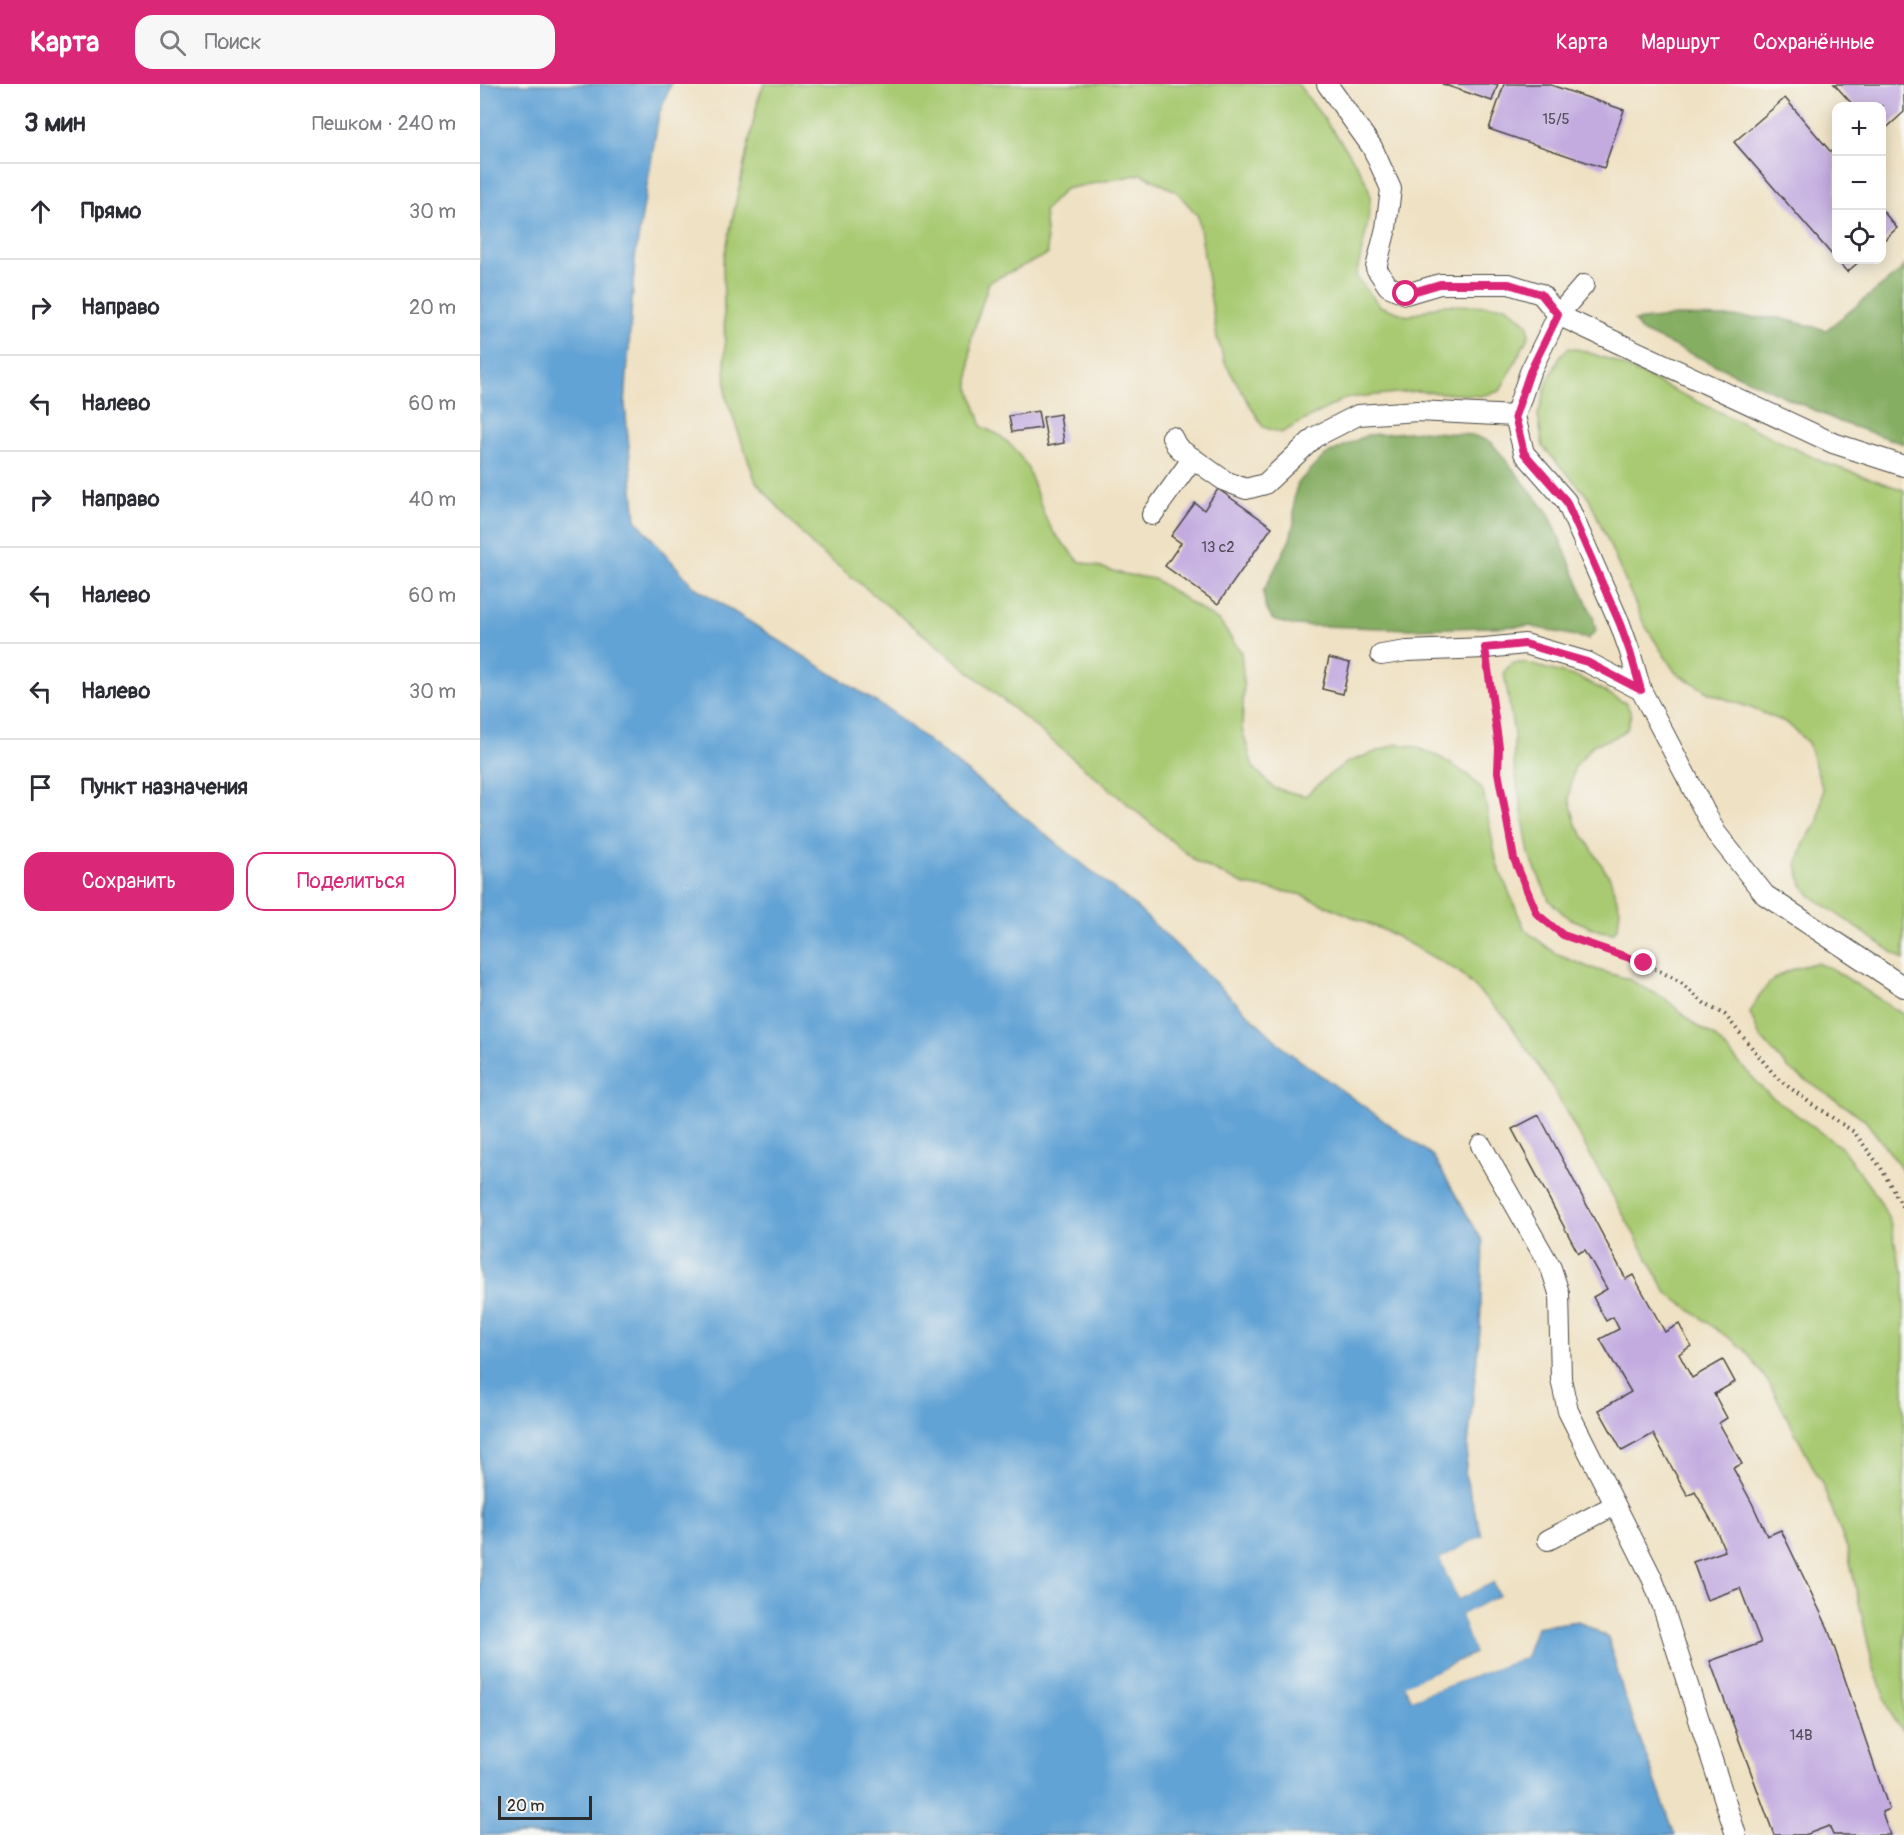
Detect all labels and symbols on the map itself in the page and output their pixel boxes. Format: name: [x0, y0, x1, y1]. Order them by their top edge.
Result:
house number: 15/5: [1542, 110, 1570, 129]
route start: [1392, 280, 1418, 306]
house number: 13 с2: [1201, 538, 1235, 557]
route end: [1630, 949, 1656, 975]
house number: 14В: [1789, 1726, 1813, 1745]
scale bar: [498, 1793, 592, 1820]

